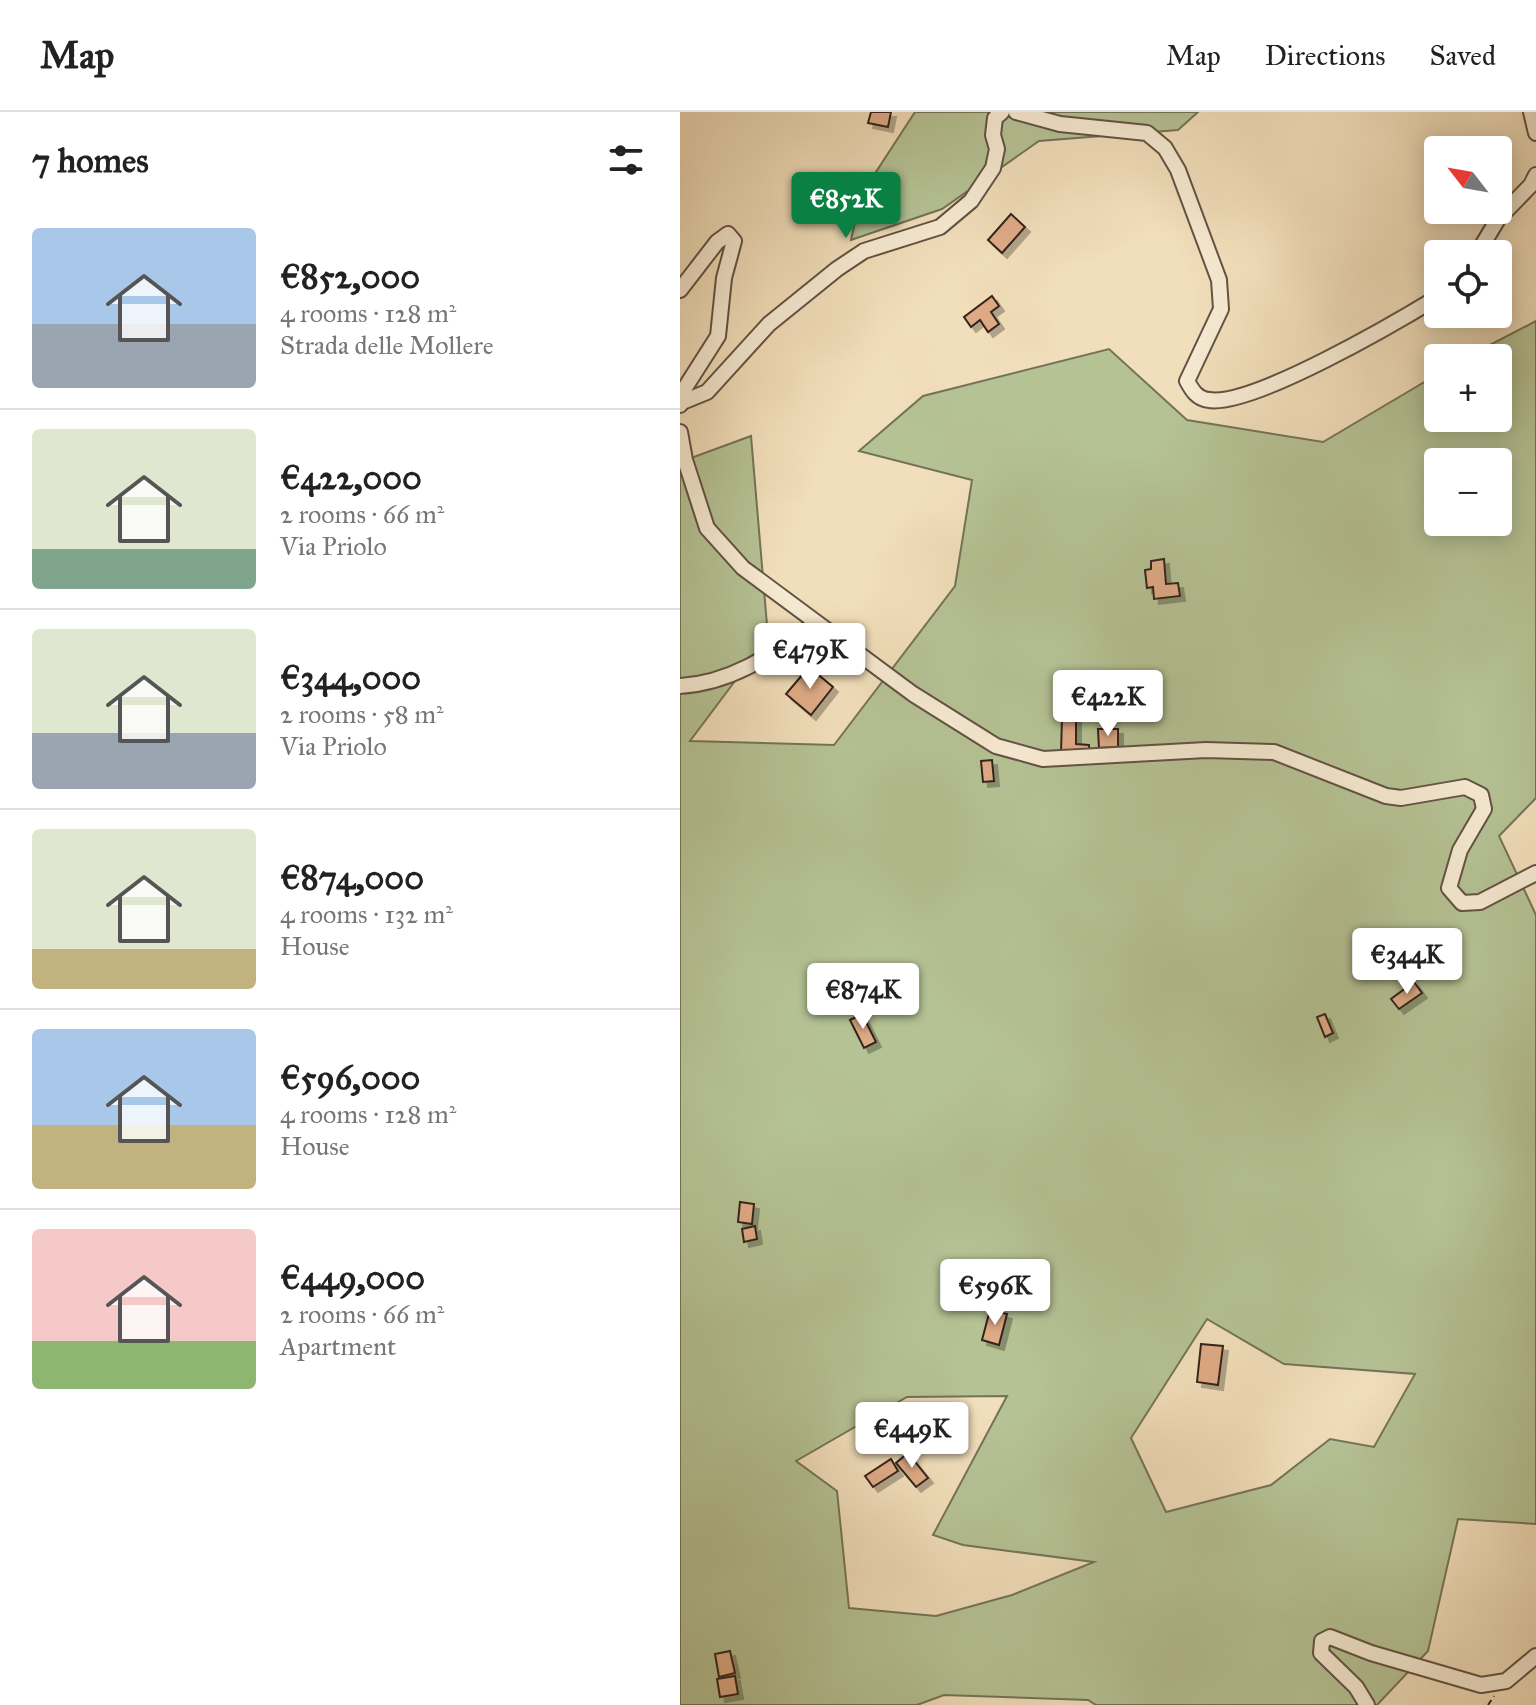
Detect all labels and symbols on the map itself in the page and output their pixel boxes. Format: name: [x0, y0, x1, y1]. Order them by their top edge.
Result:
north arrow: [1424, 136, 1512, 224]
pin: €852K: [790, 172, 902, 240]
pin: €479K: [754, 623, 866, 691]
pin: €422K: [1052, 670, 1164, 738]
pin: €344K: [1351, 928, 1463, 996]
pin: €874K: [807, 963, 919, 1031]
pin: €596K: [939, 1259, 1051, 1327]
pin: €449K: [856, 1402, 968, 1470]

